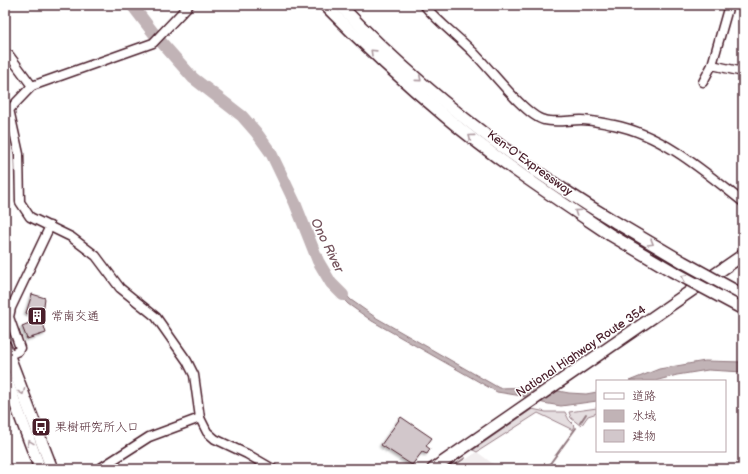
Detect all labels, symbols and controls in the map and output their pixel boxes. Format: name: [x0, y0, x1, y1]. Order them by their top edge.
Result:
one-way arrow: [370, 49, 378, 57]
one-way arrow: [414, 75, 422, 82]
street label: Ken-O Expressway: [484, 127, 576, 200]
one-way arrow: [469, 134, 476, 141]
one-way arrow: [574, 209, 581, 217]
water label: Ono River: [307, 216, 348, 276]
one-way arrow: [647, 238, 654, 246]
one-way arrow: [681, 275, 688, 282]
street label: National Highway Route 354: [513, 302, 650, 401]
building icon: 常南交通: [26, 305, 48, 327]
place label: 常南交通: [51, 309, 99, 324]
legend: [596, 380, 726, 452]
one-way arrow: [18, 388, 26, 395]
text: 道路: [632, 389, 656, 404]
text: 水域: [632, 409, 656, 424]
bus stop icon: 果樹研究所入口: [30, 416, 52, 438]
place label: 果樹研究所入口: [55, 420, 139, 435]
text: 建物: [632, 429, 656, 444]
one-way arrow: [27, 440, 35, 447]

